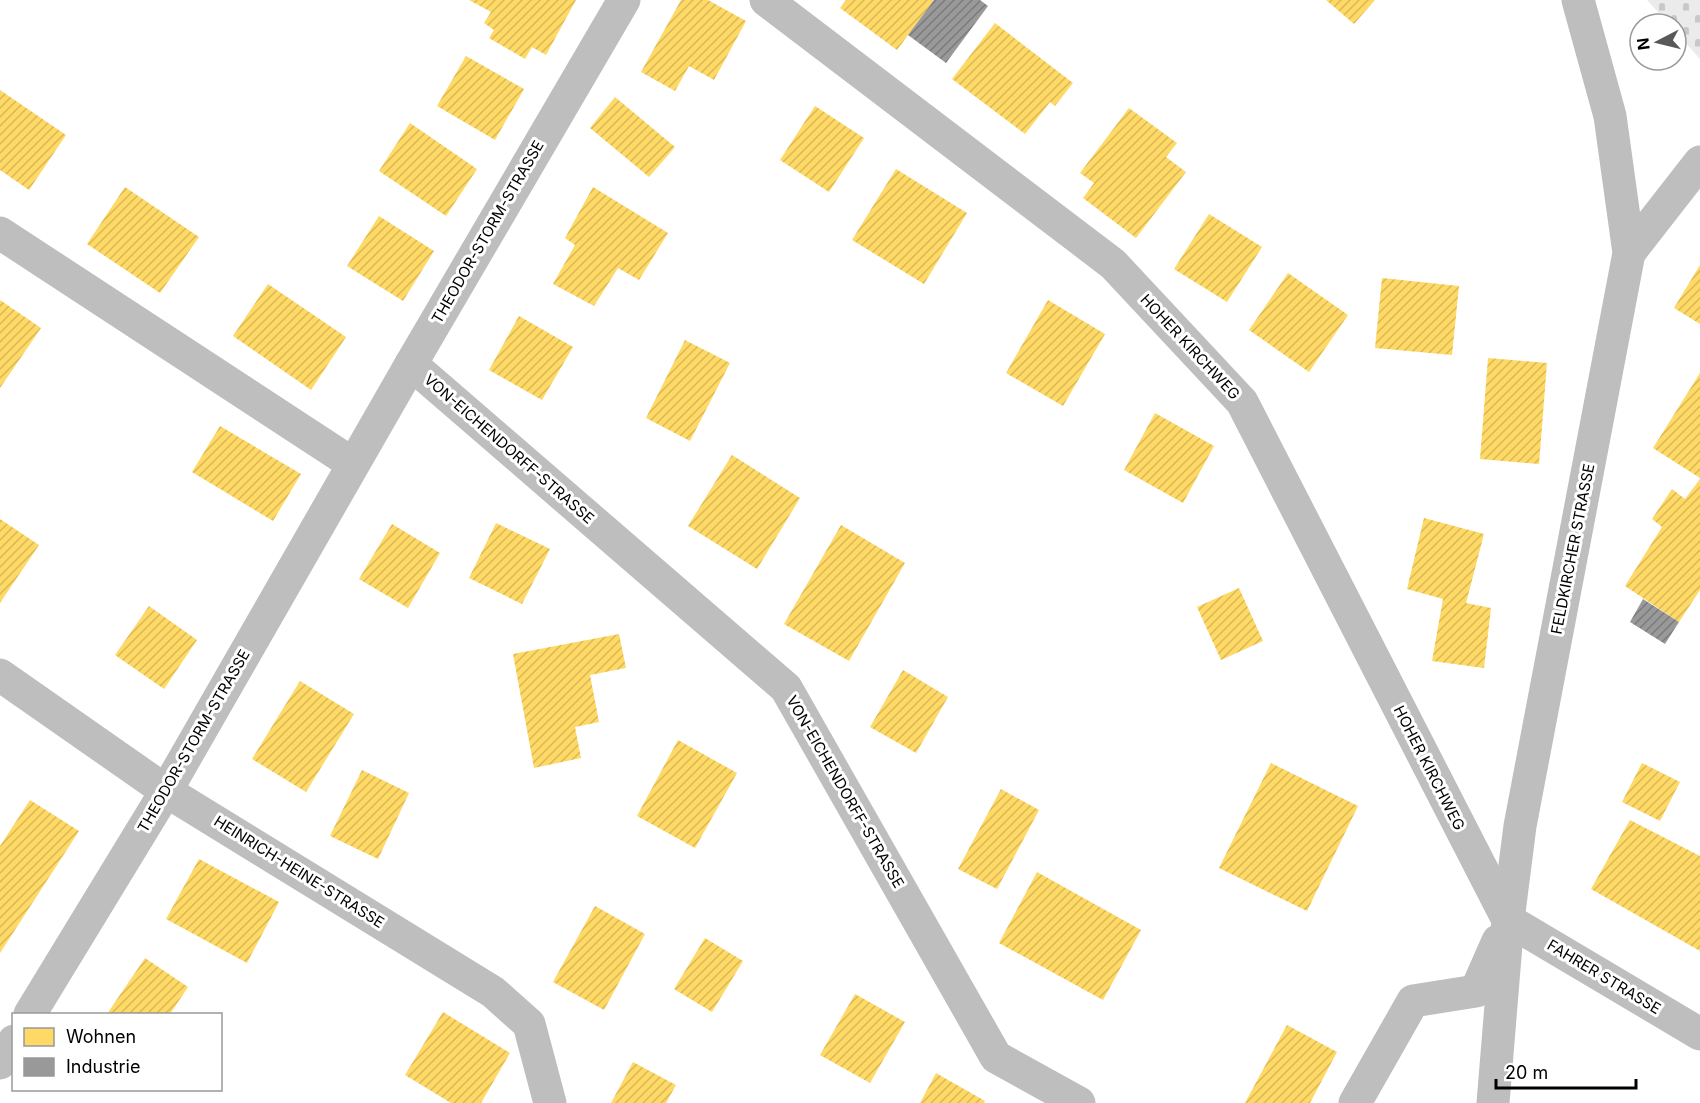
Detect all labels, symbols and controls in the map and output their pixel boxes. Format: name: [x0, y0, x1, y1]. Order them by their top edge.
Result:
north arrow: [1628, 12, 1688, 72]
text: N: [1632, 37, 1654, 51]
street label: THEODOR-STORM-STRASSE: [427, 137, 548, 327]
street label: HOHER KIRCHWEG: [1137, 290, 1244, 403]
street label: VON-EICHENDORFF-STRASSE: [420, 370, 598, 528]
street label: FELDKIRCHER STRASSE: [1547, 462, 1598, 636]
street label: THEODOR-STORM-STRASSE: [133, 646, 254, 836]
street label: VON-EICHENDORFF-STRASSE: [782, 692, 908, 891]
street label: HOHER KIRCHWEG: [1390, 702, 1469, 833]
street label: HEINRICH-HEINE-STRASSE: [211, 811, 388, 932]
street label: FAHRER STRASSE: [1544, 935, 1664, 1018]
legend: [12, 1013, 222, 1091]
text: Wohnen: [66, 1026, 136, 1047]
scale bar: [1496, 1052, 1636, 1090]
text: Industrie: [66, 1056, 140, 1077]
text: 20 m: [1505, 1062, 1548, 1083]

